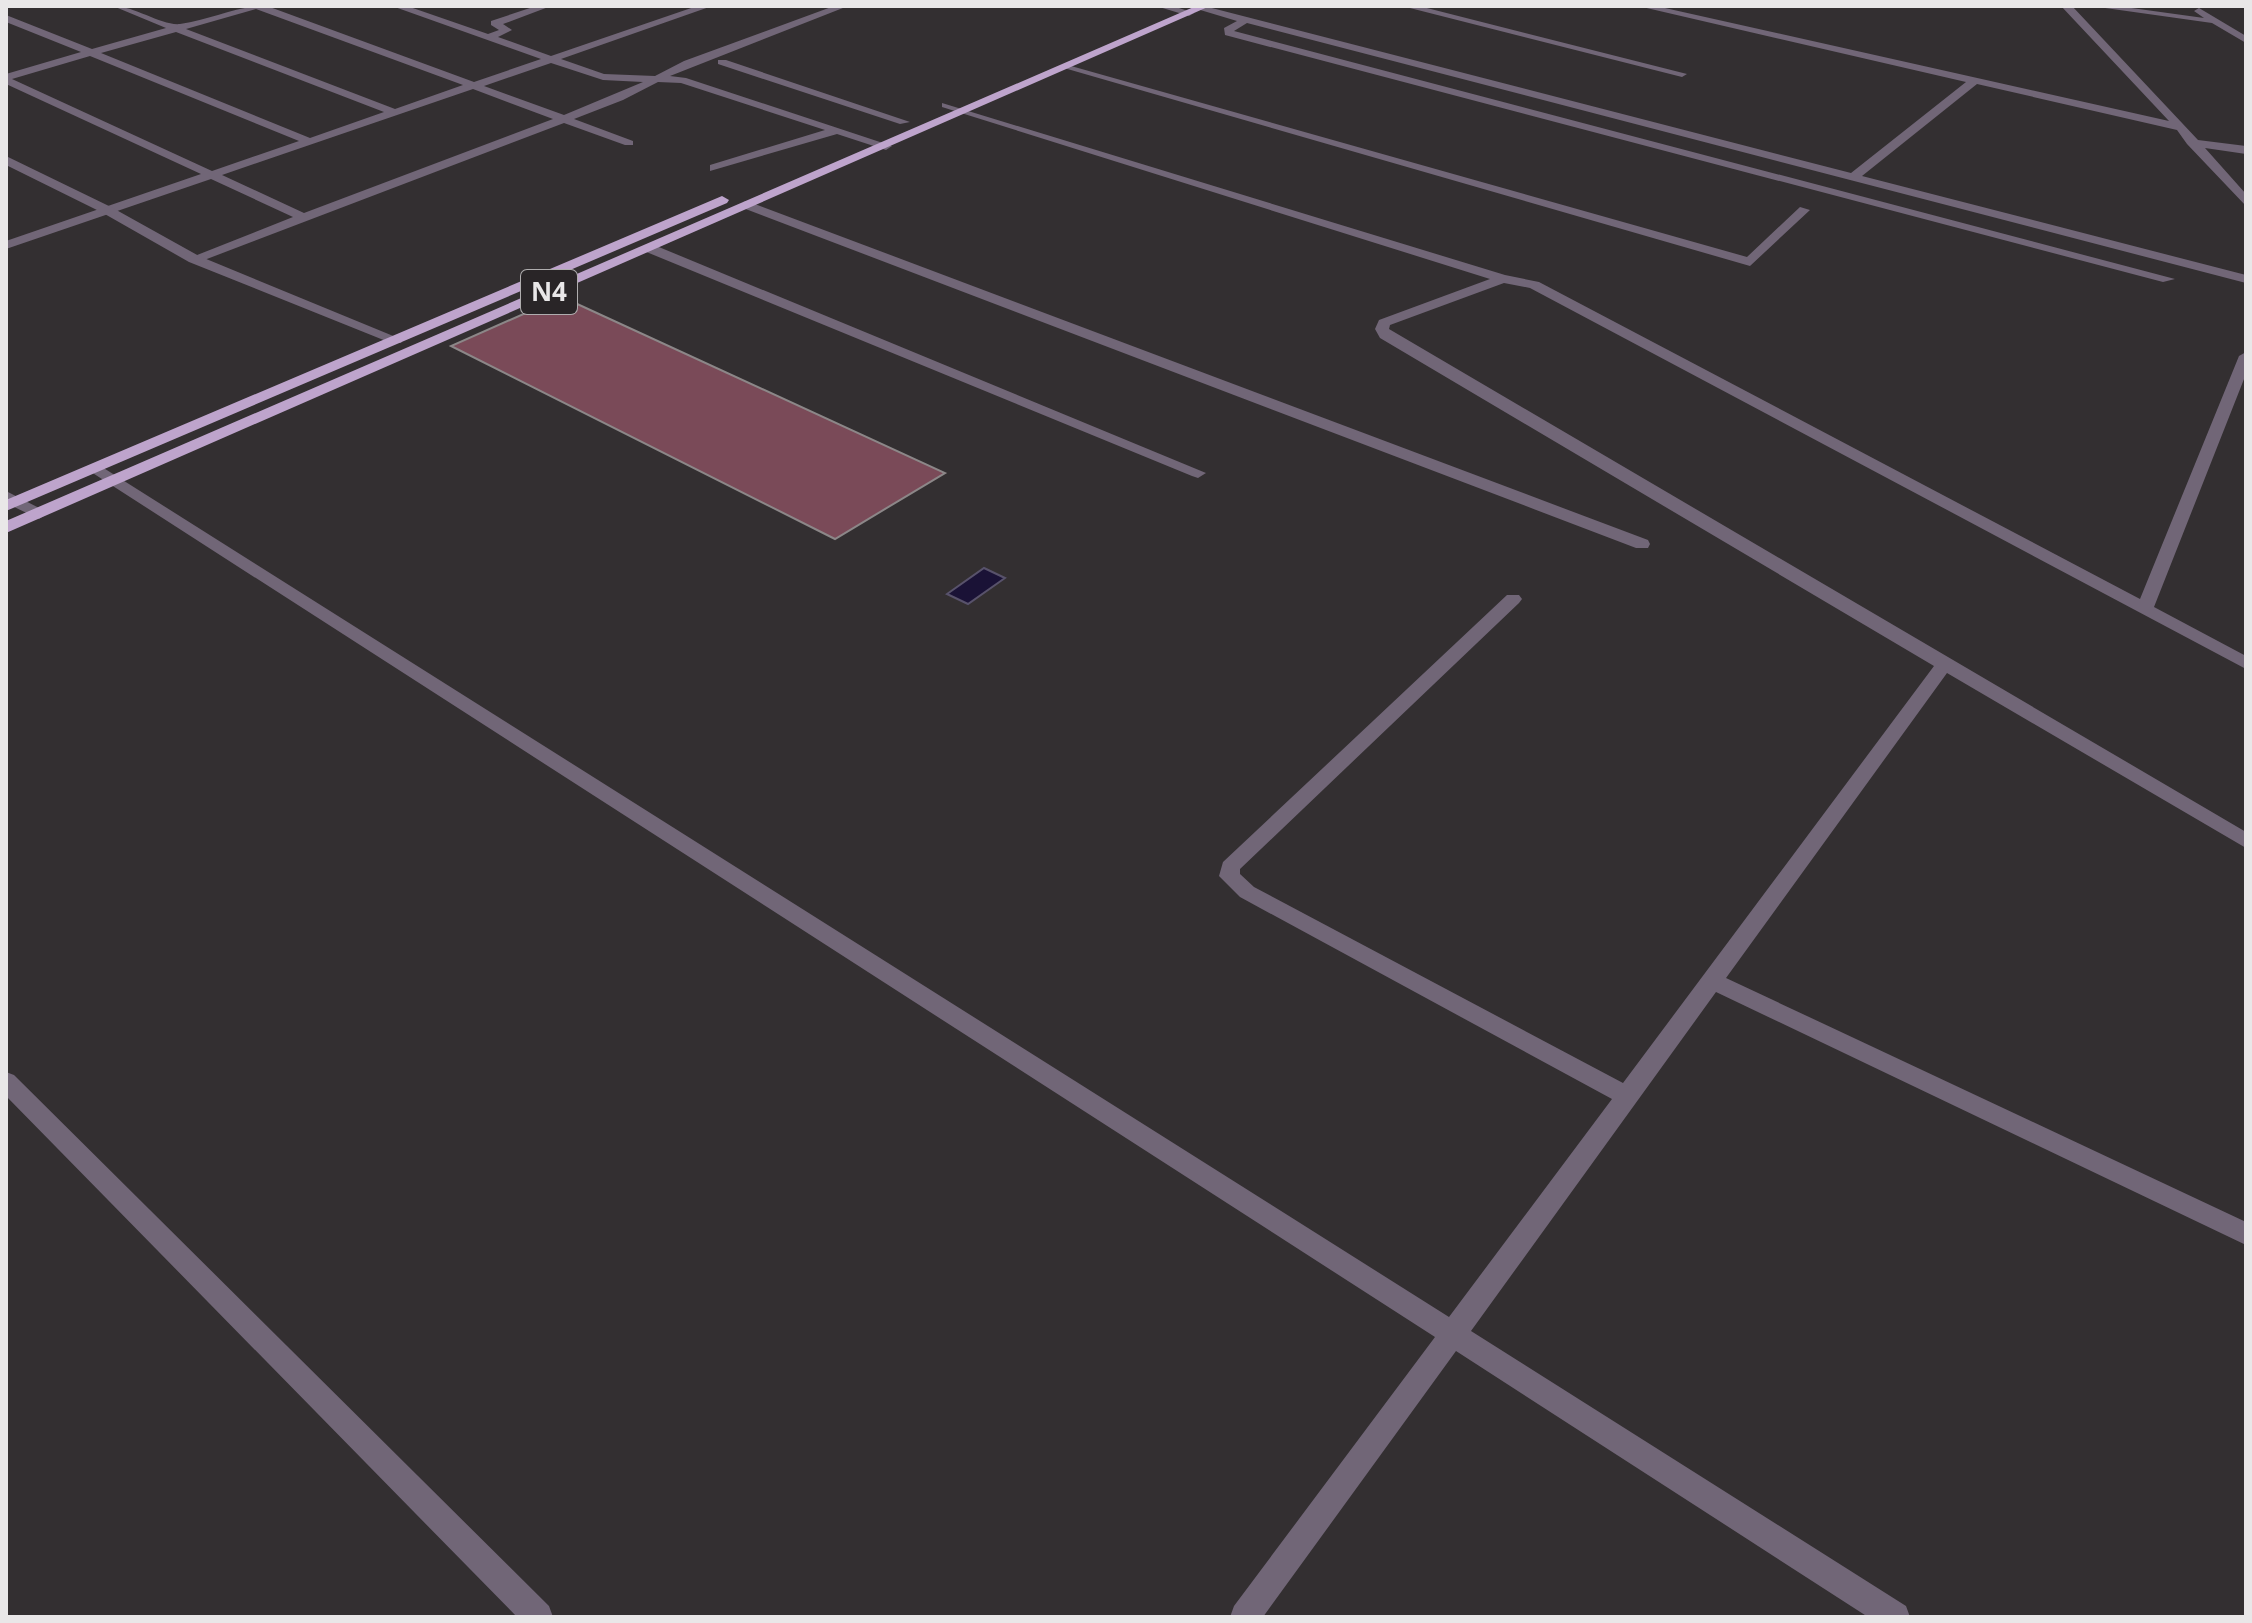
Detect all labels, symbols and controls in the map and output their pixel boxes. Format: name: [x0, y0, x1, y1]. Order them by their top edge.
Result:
road number: N4: [521, 270, 577, 314]

